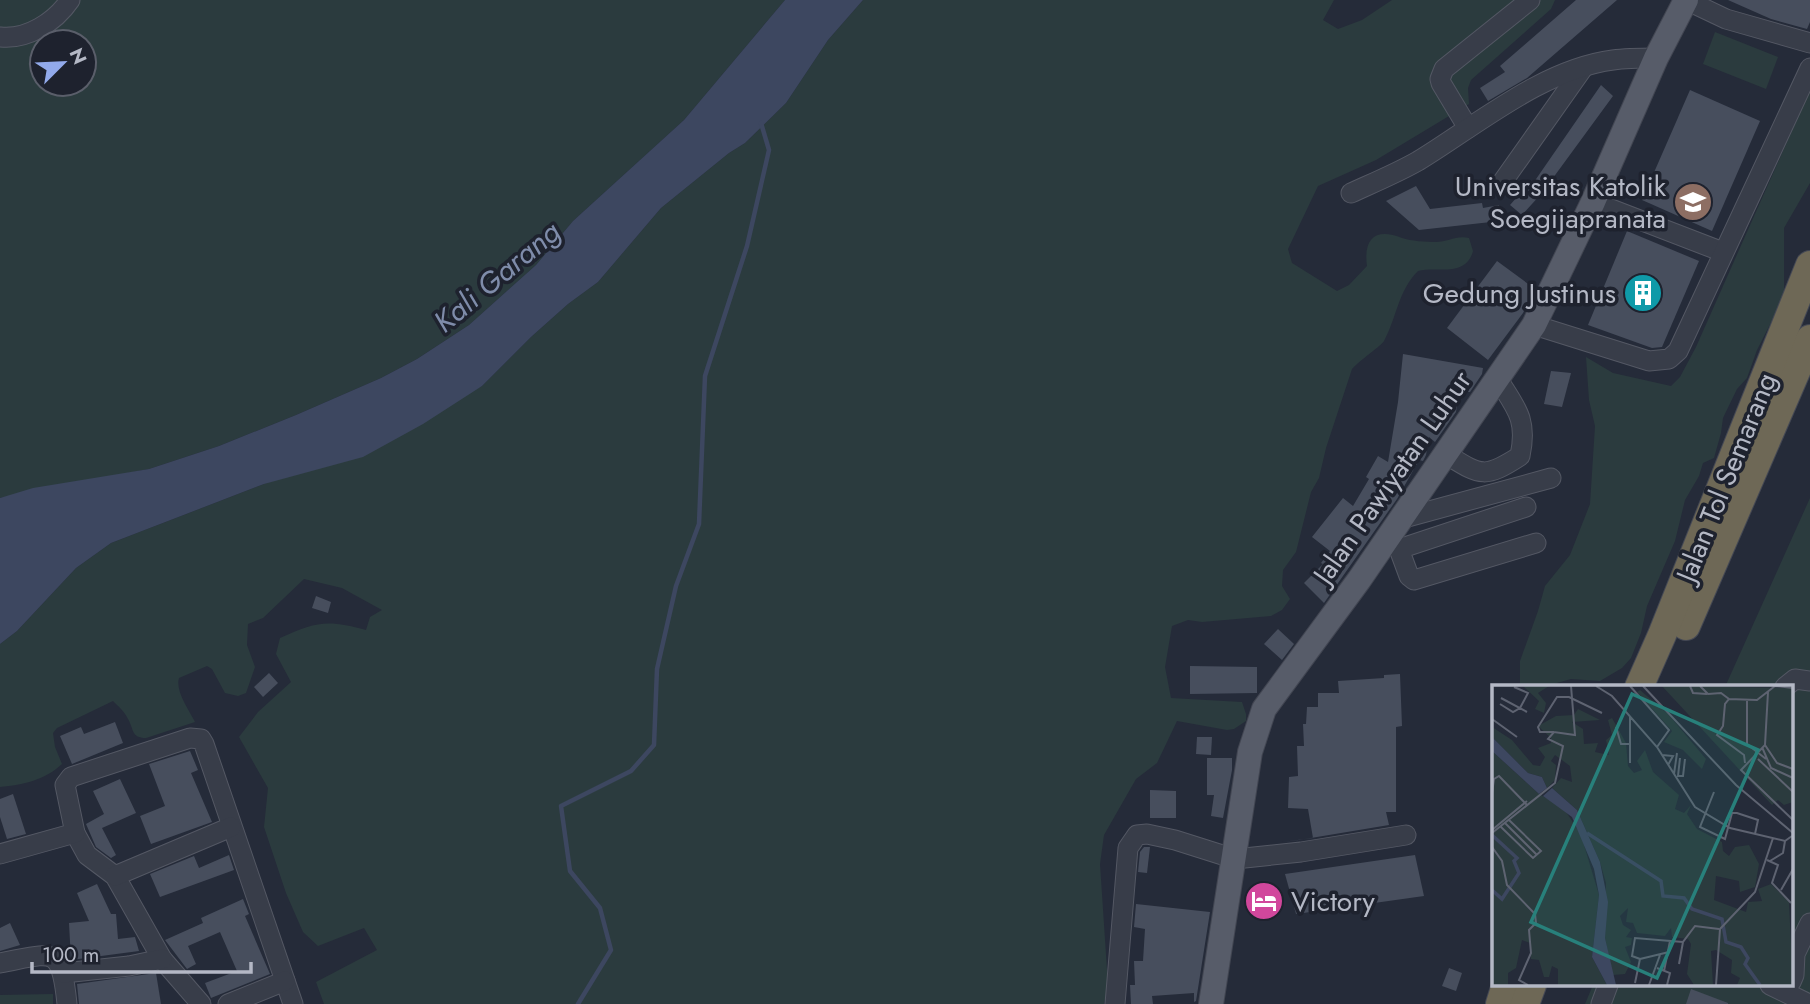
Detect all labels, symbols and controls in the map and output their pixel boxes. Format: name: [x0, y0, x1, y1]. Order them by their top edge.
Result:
north arrow: [28, 28, 98, 98]
text: N: [63, 44, 93, 69]
place label: Universitas Katolik Soegijapranata: [1455, 166, 1667, 239]
school or university icon: Universitas Katolik Soegijapranata: [1672, 181, 1714, 223]
water label: Kali Garang: [424, 210, 570, 343]
building icon: Gedung Justinus: [1622, 272, 1664, 314]
place label: Gedung Justinus: [1423, 273, 1616, 314]
street label: Jalan Pawiyatan Luhur: [1301, 362, 1482, 596]
street label: Jalan Tol Semarang: [1664, 366, 1787, 592]
inset map: [1492, 685, 1792, 986]
hotel icon: Victory: [1243, 880, 1285, 922]
place label: Victory: [1291, 881, 1376, 922]
scale bar: [32, 930, 250, 974]
text: 100 m: [42, 940, 99, 970]

